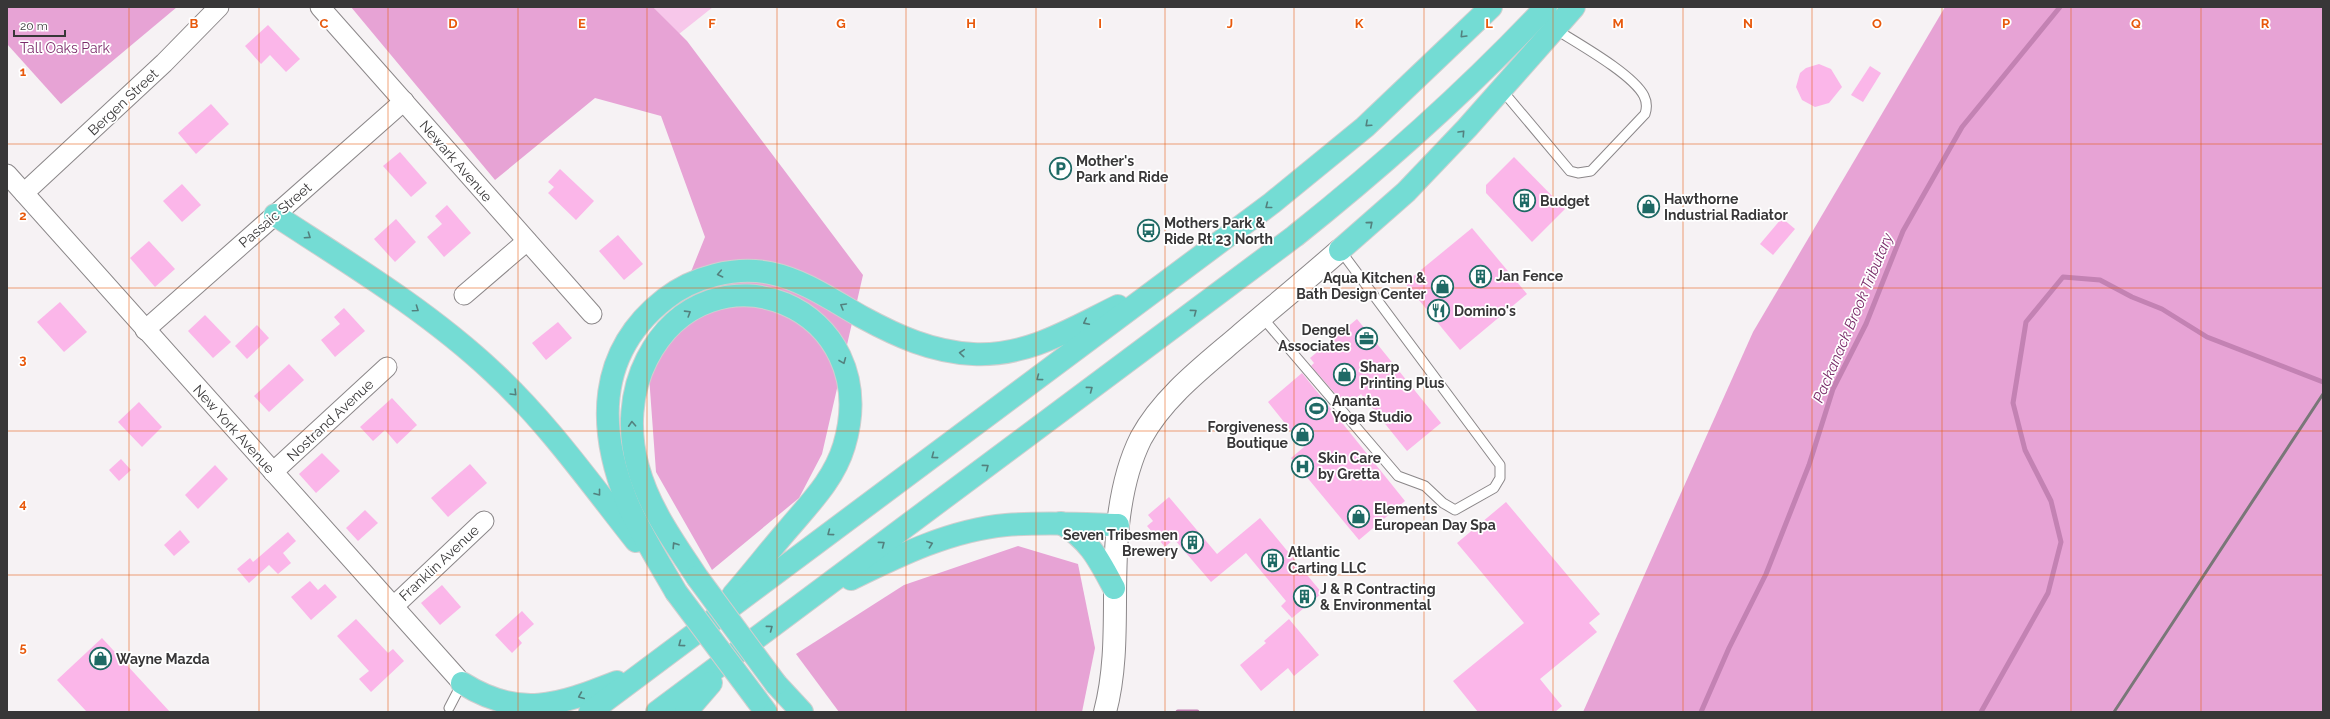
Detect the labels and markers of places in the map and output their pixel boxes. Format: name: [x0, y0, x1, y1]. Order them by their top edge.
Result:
place label: Mother's Park and Ride: [1076, 153, 1169, 185]
parking icon: Mother's Park and Ride: [1048, 156, 1074, 182]
building icon: Budget: [1512, 188, 1538, 214]
place label: Hawthorne Industrial Radiator: [1664, 191, 1788, 223]
place label: Budget: [1540, 193, 1590, 209]
shop icon: Hawthorne Industrial Radiator: [1635, 194, 1661, 220]
place label: Mothers Park & Ride Rt 23 North: [1164, 215, 1273, 247]
bus stop icon: Mothers Park & Ride Rt 23 North: [1135, 218, 1161, 244]
building icon: Jan Fence: [1468, 263, 1494, 289]
place label: Jan Fence: [1496, 268, 1564, 284]
place label: Aqua Kitchen & Bath Design Center: [1296, 270, 1427, 302]
shop icon: Aqua Kitchen & Bath Design Center: [1429, 273, 1455, 299]
restaurant icon: Domino's: [1426, 298, 1452, 324]
place label: Domino's: [1454, 303, 1516, 319]
place label: Dengel Associates: [1278, 322, 1351, 354]
office icon: Dengel Associates: [1353, 325, 1379, 351]
place label: Sharp Printing Plus: [1360, 359, 1445, 391]
shop icon: Sharp Printing Plus: [1332, 362, 1358, 388]
place label: Ananta Yoga Studio: [1332, 393, 1413, 425]
sports icon: Ananta Yoga Studio: [1303, 396, 1329, 422]
place label: Forgiveness Boutique: [1208, 419, 1289, 451]
shop icon: Forgiveness Boutique: [1290, 422, 1316, 448]
place label: Skin Care by Gretta: [1318, 450, 1382, 482]
hospital icon: Skin Care by Gretta: [1290, 453, 1316, 479]
place label: Elements European Day Spa: [1374, 501, 1496, 533]
shop icon: Elements European Day Spa: [1346, 504, 1372, 530]
place label: Seven Tribesmen Brewery: [1063, 527, 1178, 559]
building icon: Seven Tribesmen Brewery: [1180, 530, 1206, 556]
place label: Atlantic Carting LLC: [1288, 544, 1367, 576]
building icon: Atlantic Carting LLC: [1260, 547, 1286, 573]
place label: J & R Contracting & Environmental: [1320, 581, 1436, 613]
building icon: J & R Contracting & Environmental: [1291, 584, 1317, 610]
shop icon: Wayne Mazda: [87, 646, 113, 672]
place label: Wayne Mazda: [116, 651, 210, 667]

